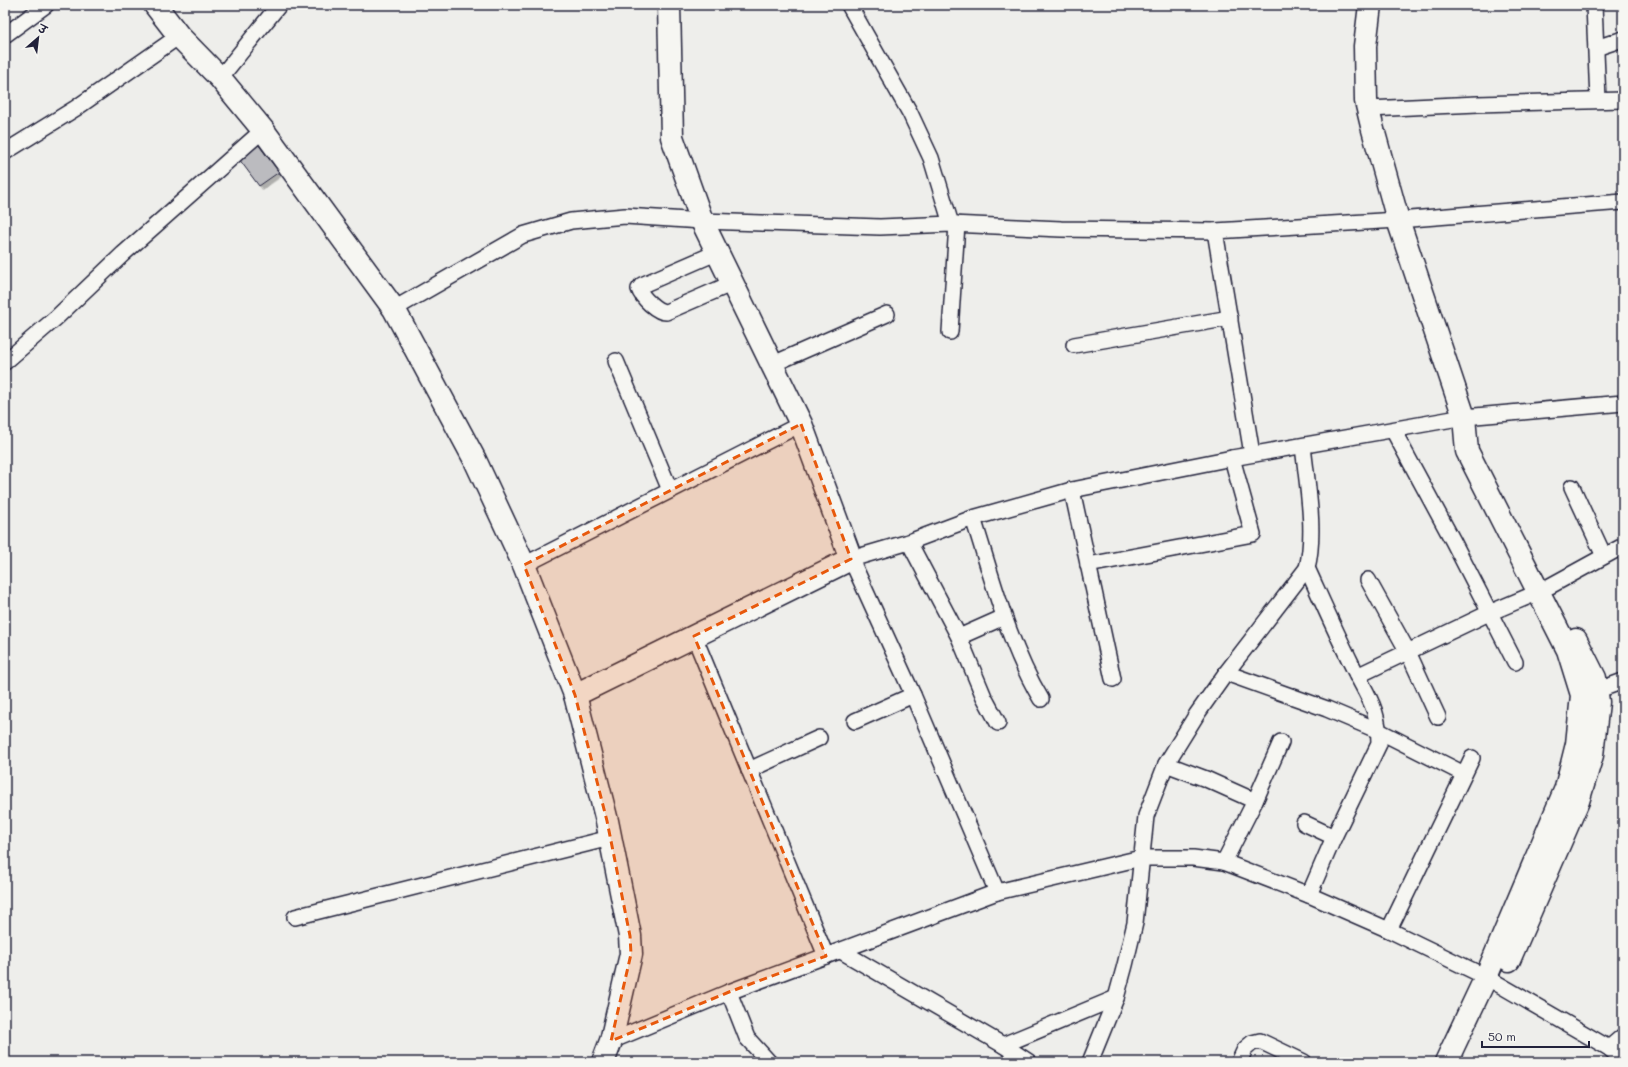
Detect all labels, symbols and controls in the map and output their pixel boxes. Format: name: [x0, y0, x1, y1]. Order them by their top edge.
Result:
north arrow: [18, 18, 58, 58]
text: उ: [35, 20, 51, 38]
scale bar: [1482, 1023, 1589, 1049]
text: 50 m: [1488, 1028, 1516, 1044]

